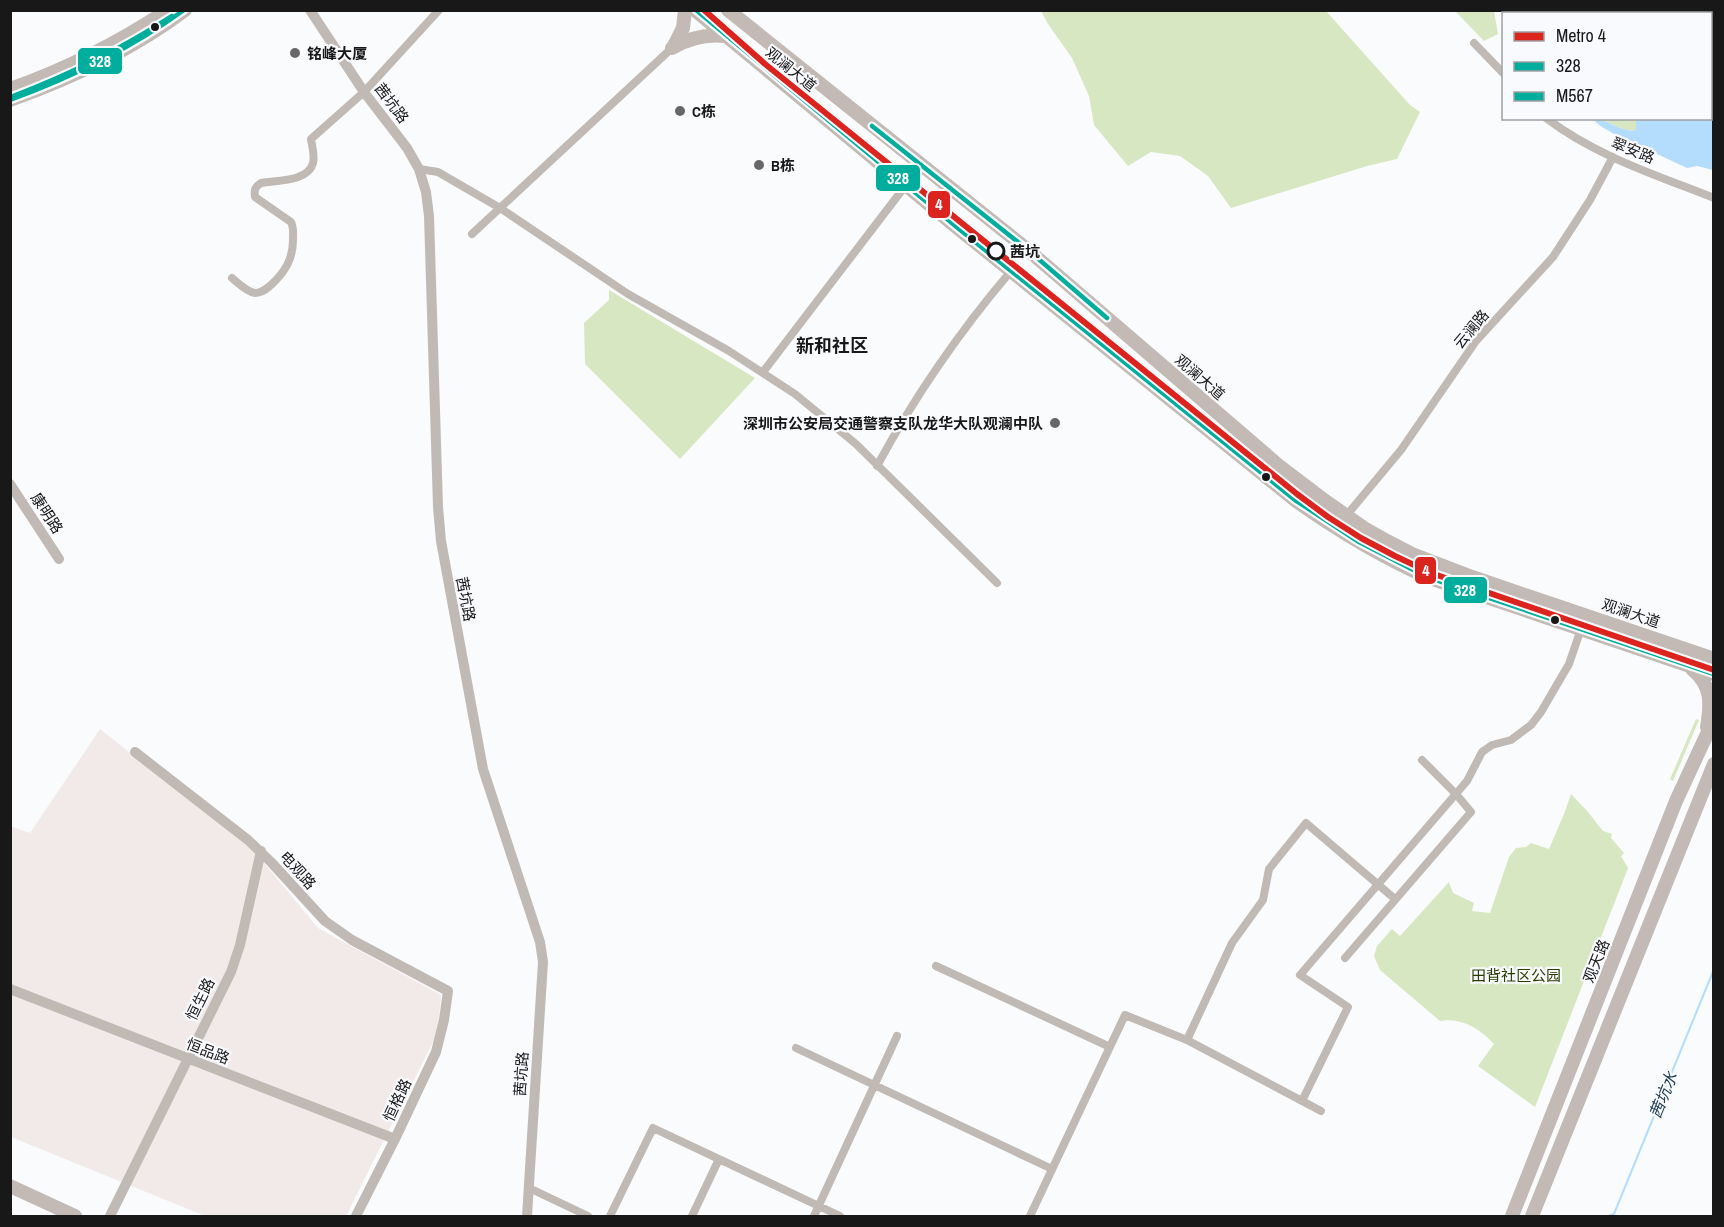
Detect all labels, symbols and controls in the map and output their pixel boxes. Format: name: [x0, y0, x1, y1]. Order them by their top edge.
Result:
legend: [1502, 12, 1712, 120]
unlabelled marker: [149, 21, 161, 33]
text: Metro 4: [1556, 23, 1606, 48]
street label: 观澜大道: [761, 42, 821, 96]
place label: 铭峰大厦: [307, 43, 367, 64]
marker: 铭峰大厦: [288, 46, 302, 60]
line badge: 328: [77, 47, 123, 75]
text: 328: [89, 50, 111, 72]
text: 328: [1556, 53, 1581, 78]
street label: 茜坑路: [370, 79, 414, 127]
text: M567: [1556, 83, 1593, 108]
place label: C栋: [692, 101, 716, 122]
marker: C栋: [673, 104, 687, 118]
street label: 翠安路: [1608, 132, 1658, 168]
place label: B栋: [771, 155, 795, 176]
marker: B栋: [752, 158, 766, 172]
line badge: 328: [875, 164, 921, 192]
text: 328: [887, 167, 909, 189]
line badge: 4: [927, 190, 951, 219]
text: 4: [935, 193, 943, 215]
unlabelled marker: [966, 233, 978, 245]
place label: 茜坑: [1010, 241, 1040, 262]
marker: 茜坑: [987, 242, 1005, 260]
street label: 云澜路: [1448, 305, 1494, 353]
district label: 新和社区: [796, 333, 868, 358]
street label: 观澜大道: [1170, 349, 1230, 405]
place label: 深圳市公安局交通警察支队龙华大队观澜中队: [743, 413, 1043, 434]
marker: 深圳市公安局交通警察支队龙华大队观澜中队: [1048, 416, 1062, 430]
unlabelled marker: [1260, 471, 1272, 483]
street label: 康明路: [26, 488, 68, 538]
line badge: 4: [1414, 556, 1437, 585]
text: 4: [1422, 559, 1430, 581]
street label: 茜坑路: [451, 575, 481, 623]
line badge: 328: [1443, 576, 1488, 604]
text: 328: [1454, 579, 1476, 601]
street label: 观澜大道: [1599, 593, 1663, 633]
unlabelled marker: [1549, 614, 1561, 626]
street label: 电观路: [275, 846, 321, 894]
street label: 观天路: [1578, 936, 1614, 986]
park label: 田背社区公园: [1471, 965, 1561, 986]
street label: 恒生路: [181, 974, 219, 1024]
street label: 恒品路: [183, 1033, 233, 1069]
street label: 茜坑路: [509, 1051, 533, 1097]
water label: 茜坑水: [1644, 1068, 1683, 1121]
street label: 恒格路: [378, 1075, 416, 1125]

